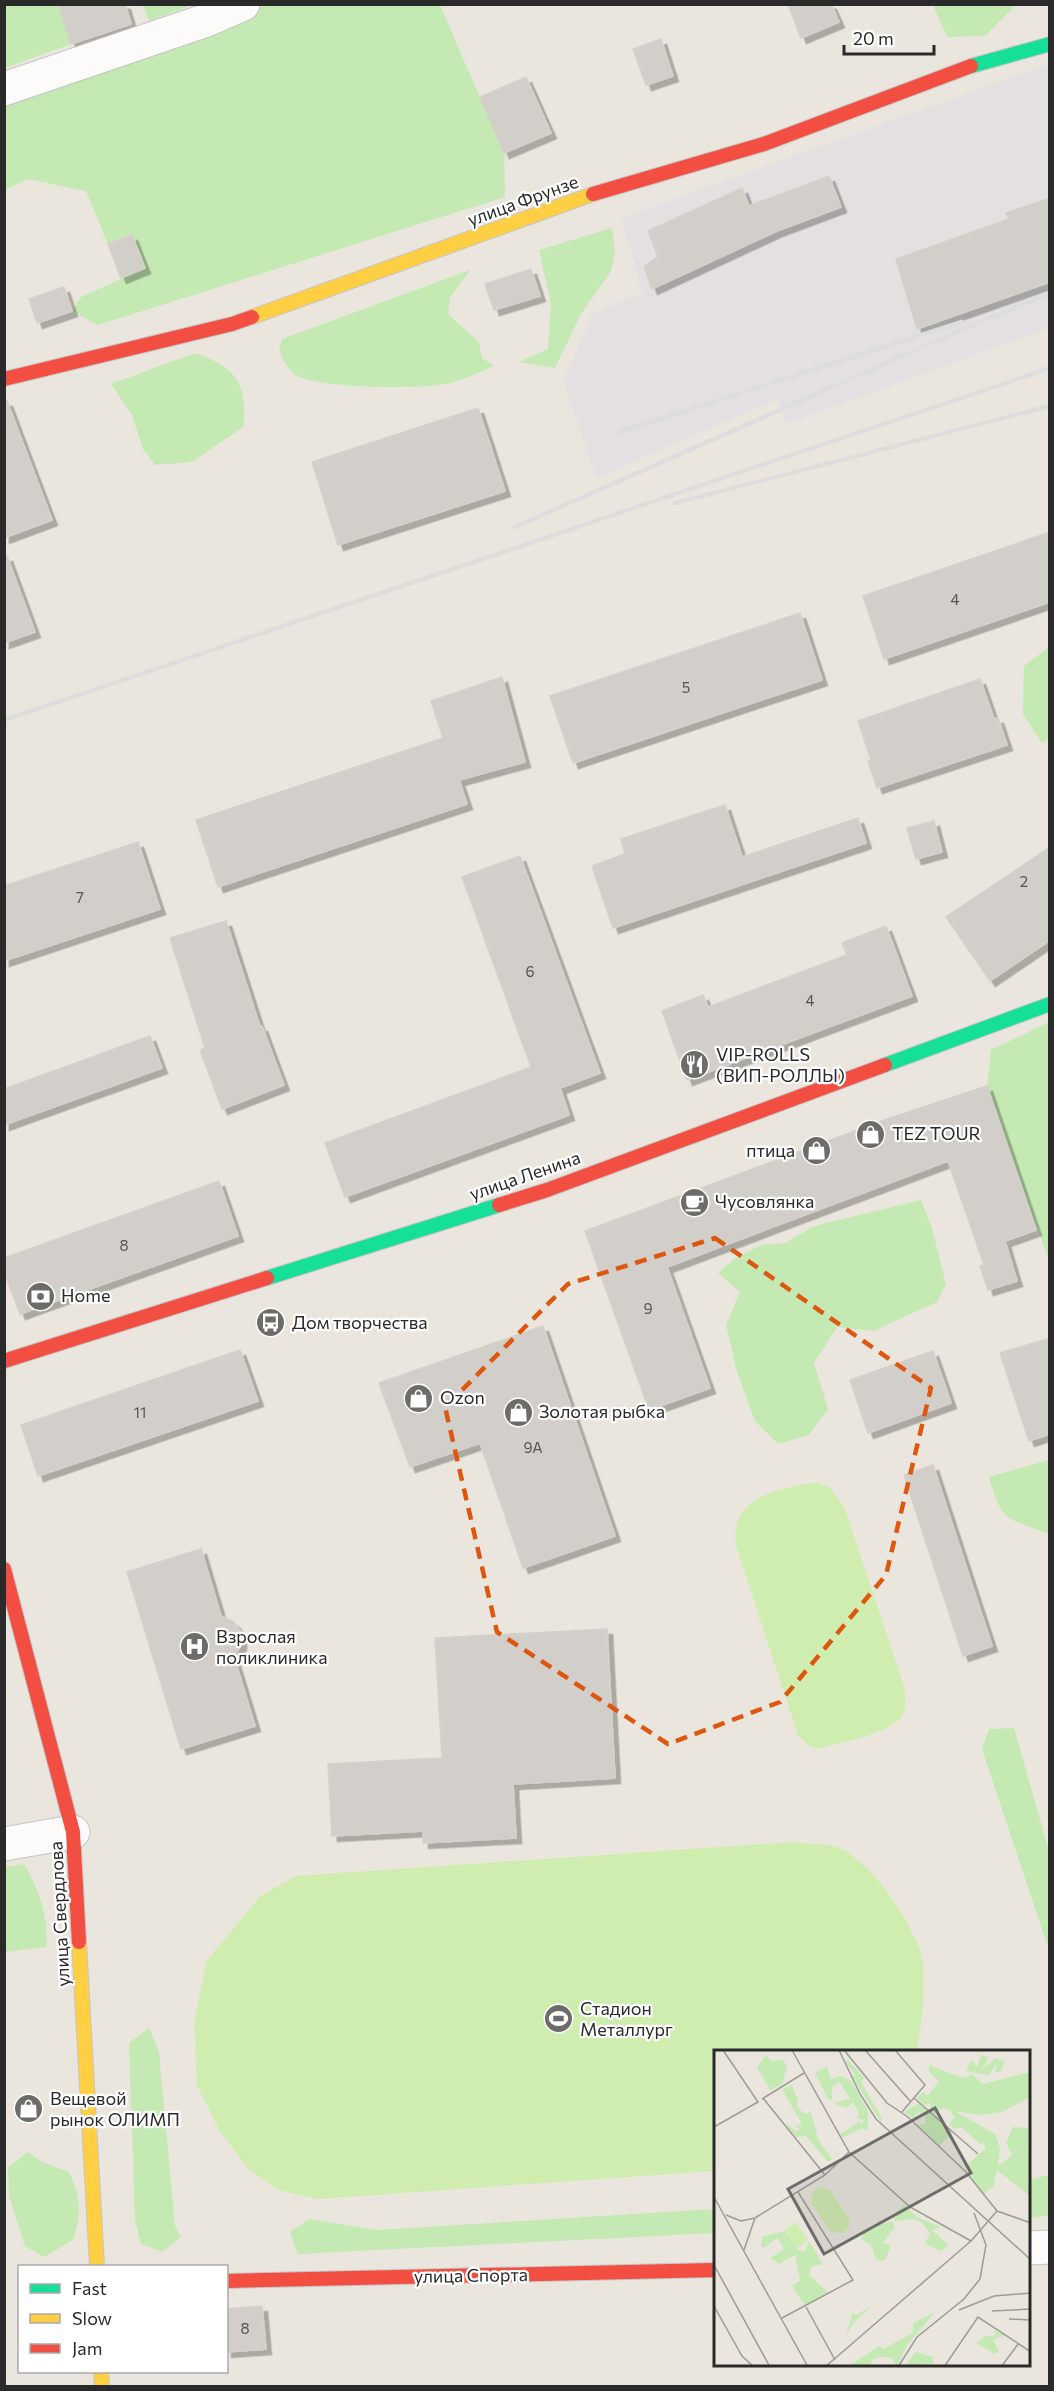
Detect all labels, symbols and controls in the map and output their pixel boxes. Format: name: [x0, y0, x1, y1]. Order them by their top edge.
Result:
scale bar: [844, 18, 934, 56]
text: 20 m: [853, 27, 894, 49]
street label: улица Фрунзе: [464, 170, 581, 230]
house number: 4: [951, 590, 960, 608]
house number: 5: [682, 678, 690, 696]
house number: 2: [1020, 872, 1028, 890]
house number: 7: [76, 888, 84, 906]
house number: 6: [525, 962, 535, 980]
house number: 4: [806, 991, 815, 1009]
place label: VIP-ROLLS (ВИП-РОЛЛЫ): [716, 1043, 845, 1086]
restaurant icon: VIP-ROLLS (ВИП-РОЛЛЫ): [679, 1049, 711, 1081]
shop icon: TEZ TOUR: [855, 1118, 887, 1150]
place label: TEZ TOUR: [892, 1122, 981, 1144]
shop icon: птица: [800, 1135, 832, 1167]
place label: птица: [746, 1139, 795, 1161]
street label: улица Ленина: [466, 1146, 583, 1204]
cafe icon: Чусовлянка: [678, 1186, 710, 1218]
place label: Чусовлянка: [715, 1190, 814, 1212]
house number: 8: [119, 1236, 129, 1254]
bank icon: Home: [24, 1280, 56, 1312]
place label: Home: [61, 1284, 110, 1306]
house number: 9: [643, 1299, 653, 1317]
bus stop icon: Дом творчества: [255, 1307, 287, 1339]
place label: Дом творчества: [292, 1311, 428, 1333]
shop icon: Ozon: [403, 1382, 435, 1414]
place label: Ozon: [440, 1386, 485, 1408]
shop icon: Золотая рыбка: [502, 1396, 534, 1428]
place label: Золотая рыбка: [539, 1400, 665, 1422]
house number: 11: [134, 1403, 146, 1421]
house number: 9А: [523, 1438, 543, 1456]
place label: Взрослая поликлиника: [216, 1625, 327, 1668]
hospital icon: Взрослая поликлиника: [179, 1631, 211, 1663]
street label: улица Свердлова: [44, 1841, 74, 1987]
place label: Стадион Металлург: [580, 1997, 673, 2040]
sports icon: Стадион Металлург: [543, 2003, 575, 2035]
inset map: [714, 2050, 1030, 2367]
place label: Вещевой рынок ОЛИМП: [50, 2087, 180, 2130]
shop icon: Вещевой рынок ОЛИМП: [13, 2093, 45, 2125]
street label: улица Спорта: [414, 2263, 528, 2287]
legend: [18, 2265, 228, 2373]
text: Fast: [72, 2277, 107, 2299]
text: Slow: [72, 2307, 112, 2329]
house number: 8: [240, 2319, 250, 2337]
text: Jam: [72, 2337, 102, 2359]

